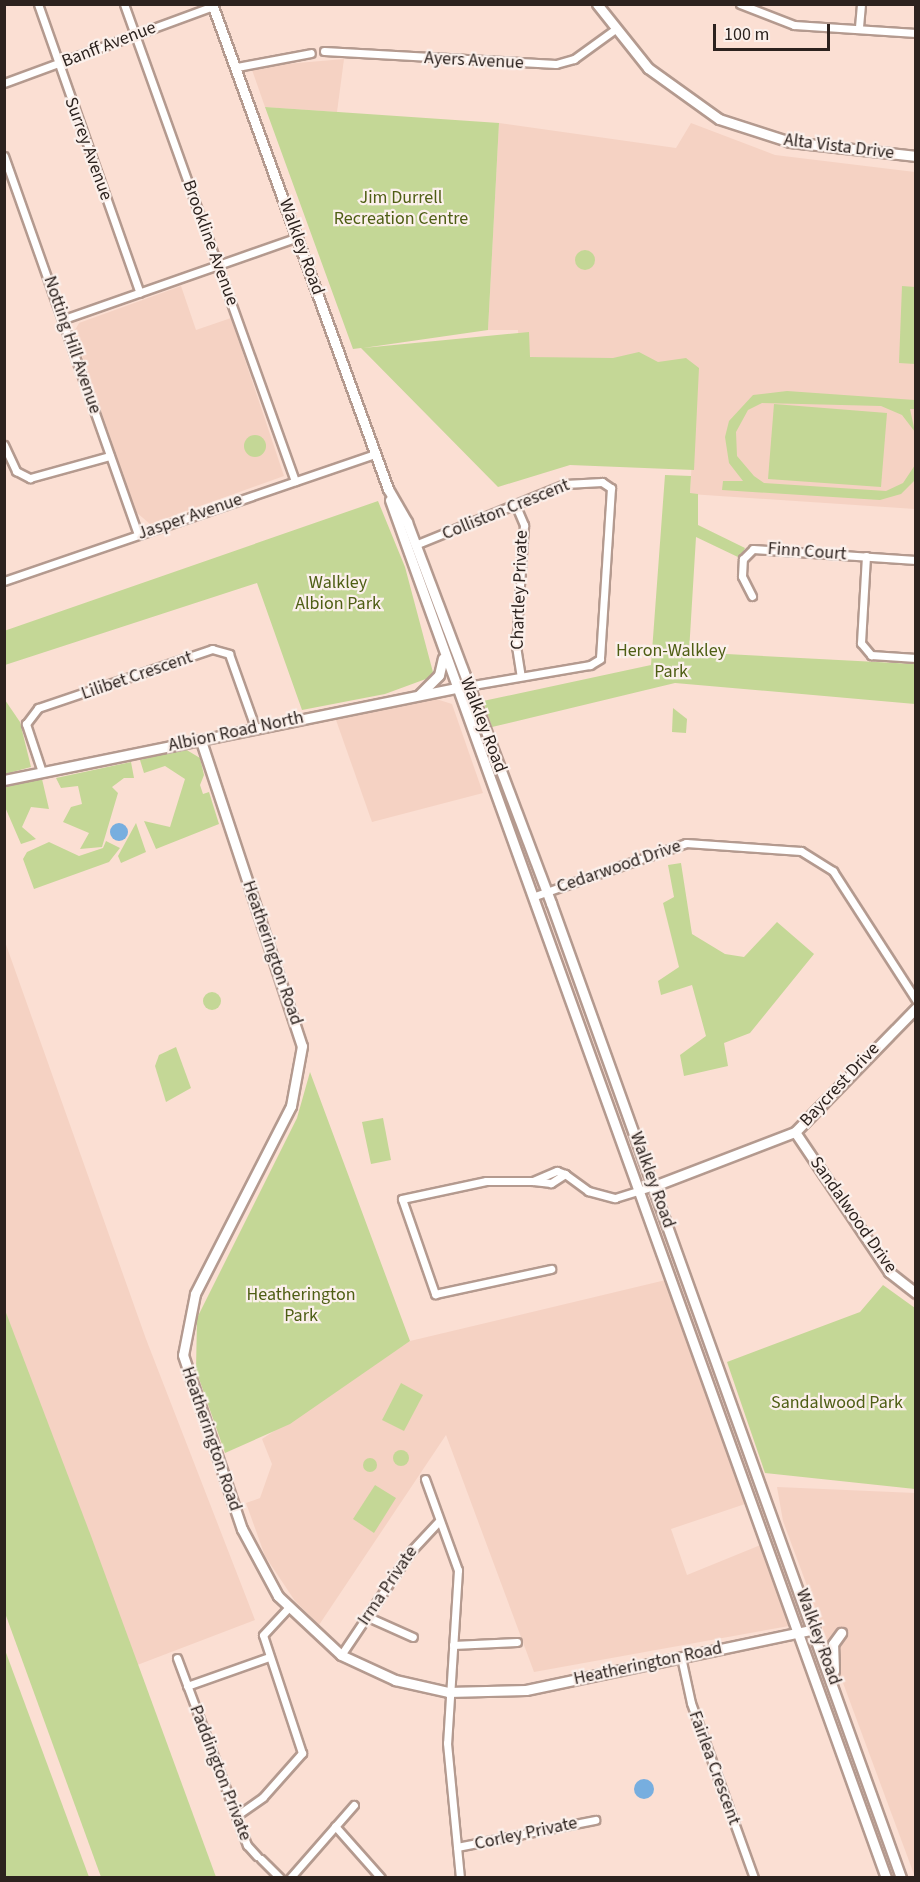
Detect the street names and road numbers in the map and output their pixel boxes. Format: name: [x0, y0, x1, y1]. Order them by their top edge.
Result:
street label: Banff Avenue: [59, 17, 159, 73]
street label: Ayers Avenue: [424, 48, 524, 74]
street label: Surrey Avenue: [59, 94, 117, 204]
street label: Alta Vista Drive: [783, 130, 895, 164]
street label: Brookline Avenue: [177, 177, 243, 309]
street label: Walkley Road: [274, 196, 328, 298]
street label: Notting Hill Avenue: [38, 273, 106, 417]
street label: Colliston Crescent: [439, 475, 573, 545]
street label: Jasper Avenue: [135, 489, 245, 545]
street label: Chartley Private: [507, 530, 533, 650]
street label: Finn Court: [767, 538, 847, 566]
street label: Lilibet Crescent: [79, 647, 195, 705]
street label: Walkley Road: [455, 674, 511, 776]
street label: Albion Road North: [166, 707, 306, 757]
street label: Cedarwood Drive: [554, 836, 684, 898]
street label: Heatherington Road: [237, 878, 307, 1028]
street label: Baycrest Drive: [796, 1038, 884, 1132]
street label: Walkley Road: [625, 1129, 679, 1231]
street label: Sandalwood Drive: [805, 1153, 901, 1277]
street label: Heatherington Road: [176, 1364, 246, 1514]
street label: Irma Private: [354, 1542, 422, 1630]
street label: Walkley Road: [791, 1586, 845, 1688]
street label: Heatherington Road: [572, 1638, 724, 1690]
street label: Paddington Private: [184, 1702, 256, 1844]
street label: Fairlea Crescent: [683, 1708, 745, 1828]
street label: Corley Private: [473, 1813, 579, 1855]

